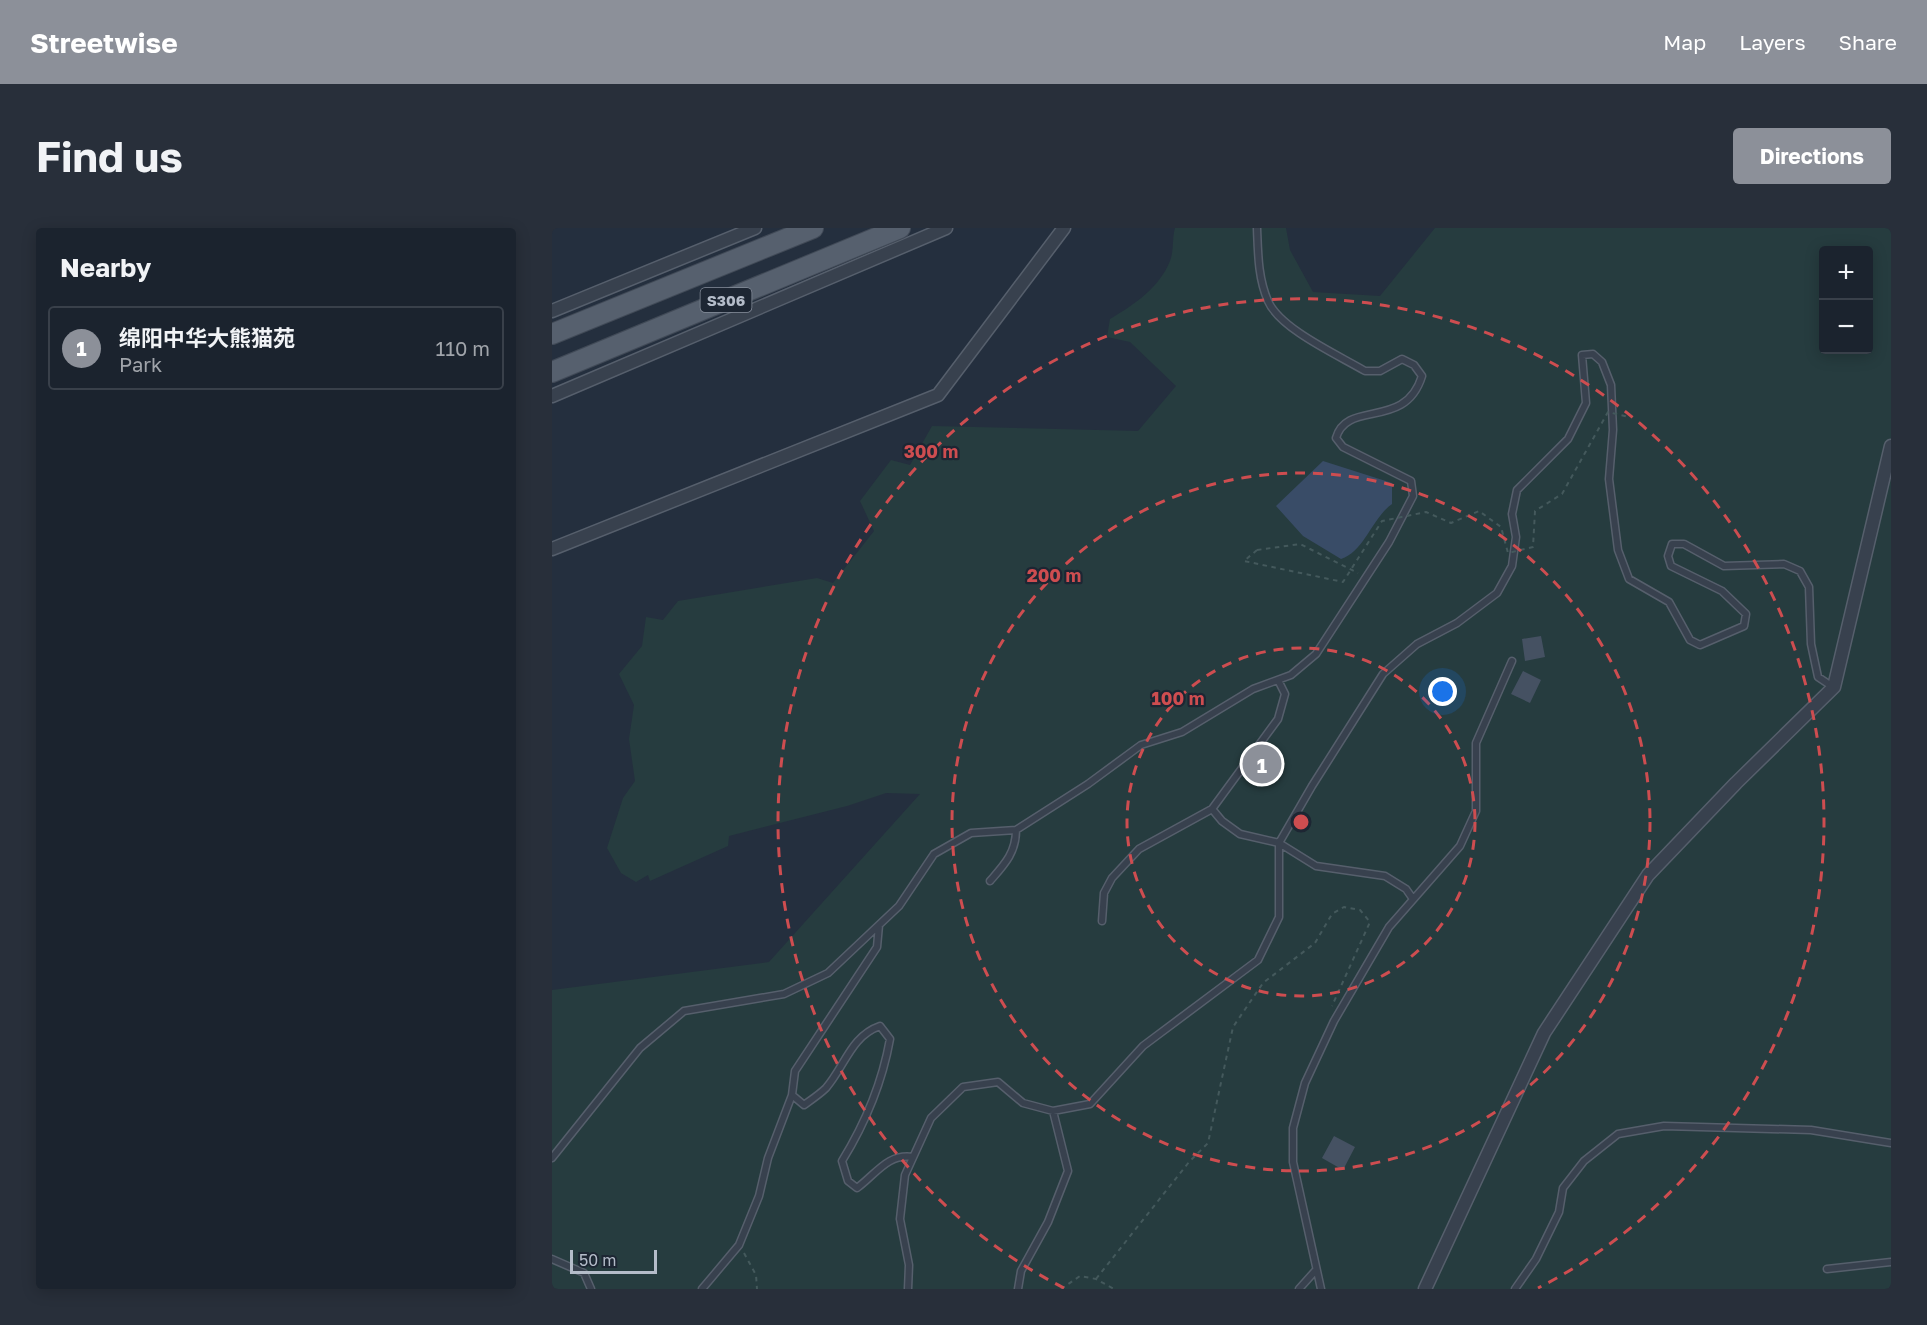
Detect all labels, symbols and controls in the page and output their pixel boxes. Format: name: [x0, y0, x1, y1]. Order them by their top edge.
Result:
text: Streetwise: [30, 26, 178, 59]
text: Map: [1663, 29, 1706, 55]
text: Layers: [1739, 29, 1806, 55]
text: Share: [1839, 29, 1897, 55]
button: Directions: [1733, 128, 1891, 184]
text: Find us: [36, 131, 183, 181]
map controls: [1819, 246, 1873, 354]
button: +: [1819, 246, 1873, 300]
text: Nearby: [60, 252, 151, 283]
road number: S306: [700, 288, 752, 312]
button: −: [1819, 300, 1873, 354]
text: 绵阳中华大熊猫苑: [119, 324, 295, 351]
text: 1: [76, 336, 87, 360]
text: 110 m: [436, 336, 490, 360]
text: Park: [119, 352, 162, 376]
text: 300 m: [904, 440, 958, 462]
text: 200 m: [1027, 564, 1081, 586]
your location: [1428, 677, 1457, 706]
text: 100 m: [1152, 687, 1204, 709]
pin: 1: [1242, 742, 1282, 786]
centre of rings: [1291, 812, 1311, 832]
scale bar: [570, 1247, 657, 1274]
text: 50 m: [579, 1250, 616, 1270]

